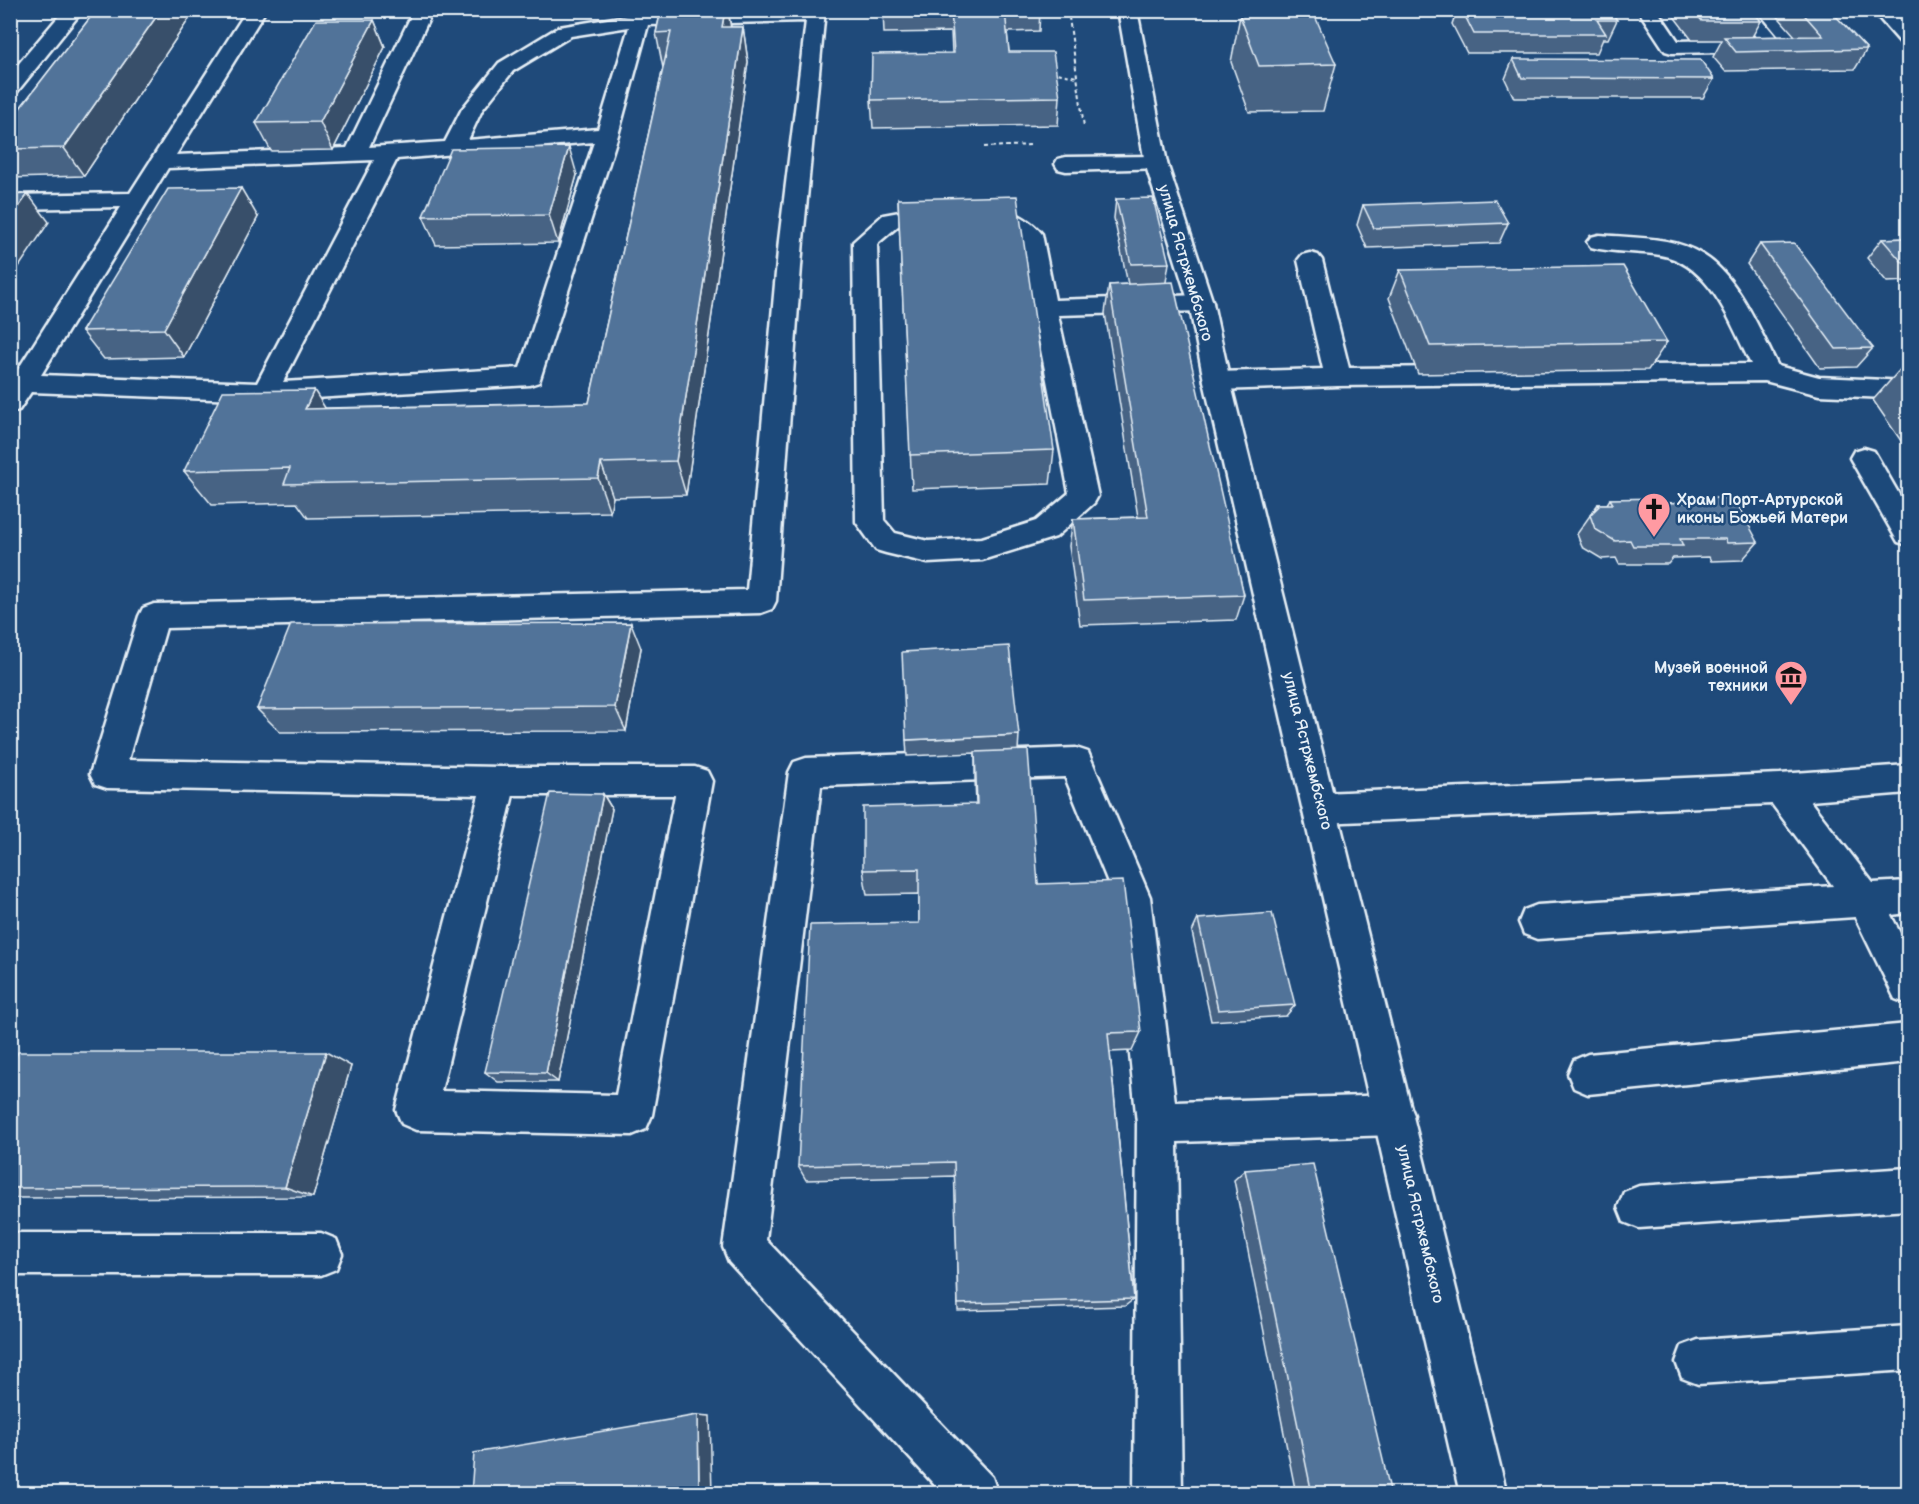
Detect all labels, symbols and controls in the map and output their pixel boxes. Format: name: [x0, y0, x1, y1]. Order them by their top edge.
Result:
street label: улица Ястржембского: [1154, 183, 1216, 343]
church icon: Храм Порт-Артурской иконы Божьей Матери: [1636, 491, 1672, 538]
place label: Храм Порт-Артурской иконы Божьей Матери: [1676, 491, 1848, 528]
place label: Музей военной техники: [1654, 659, 1768, 696]
museum icon: Музей военной техники: [1773, 659, 1809, 706]
street label: улица Ястржембского: [1278, 670, 1336, 832]
street label: улица Ястржембского: [1393, 1143, 1447, 1305]

